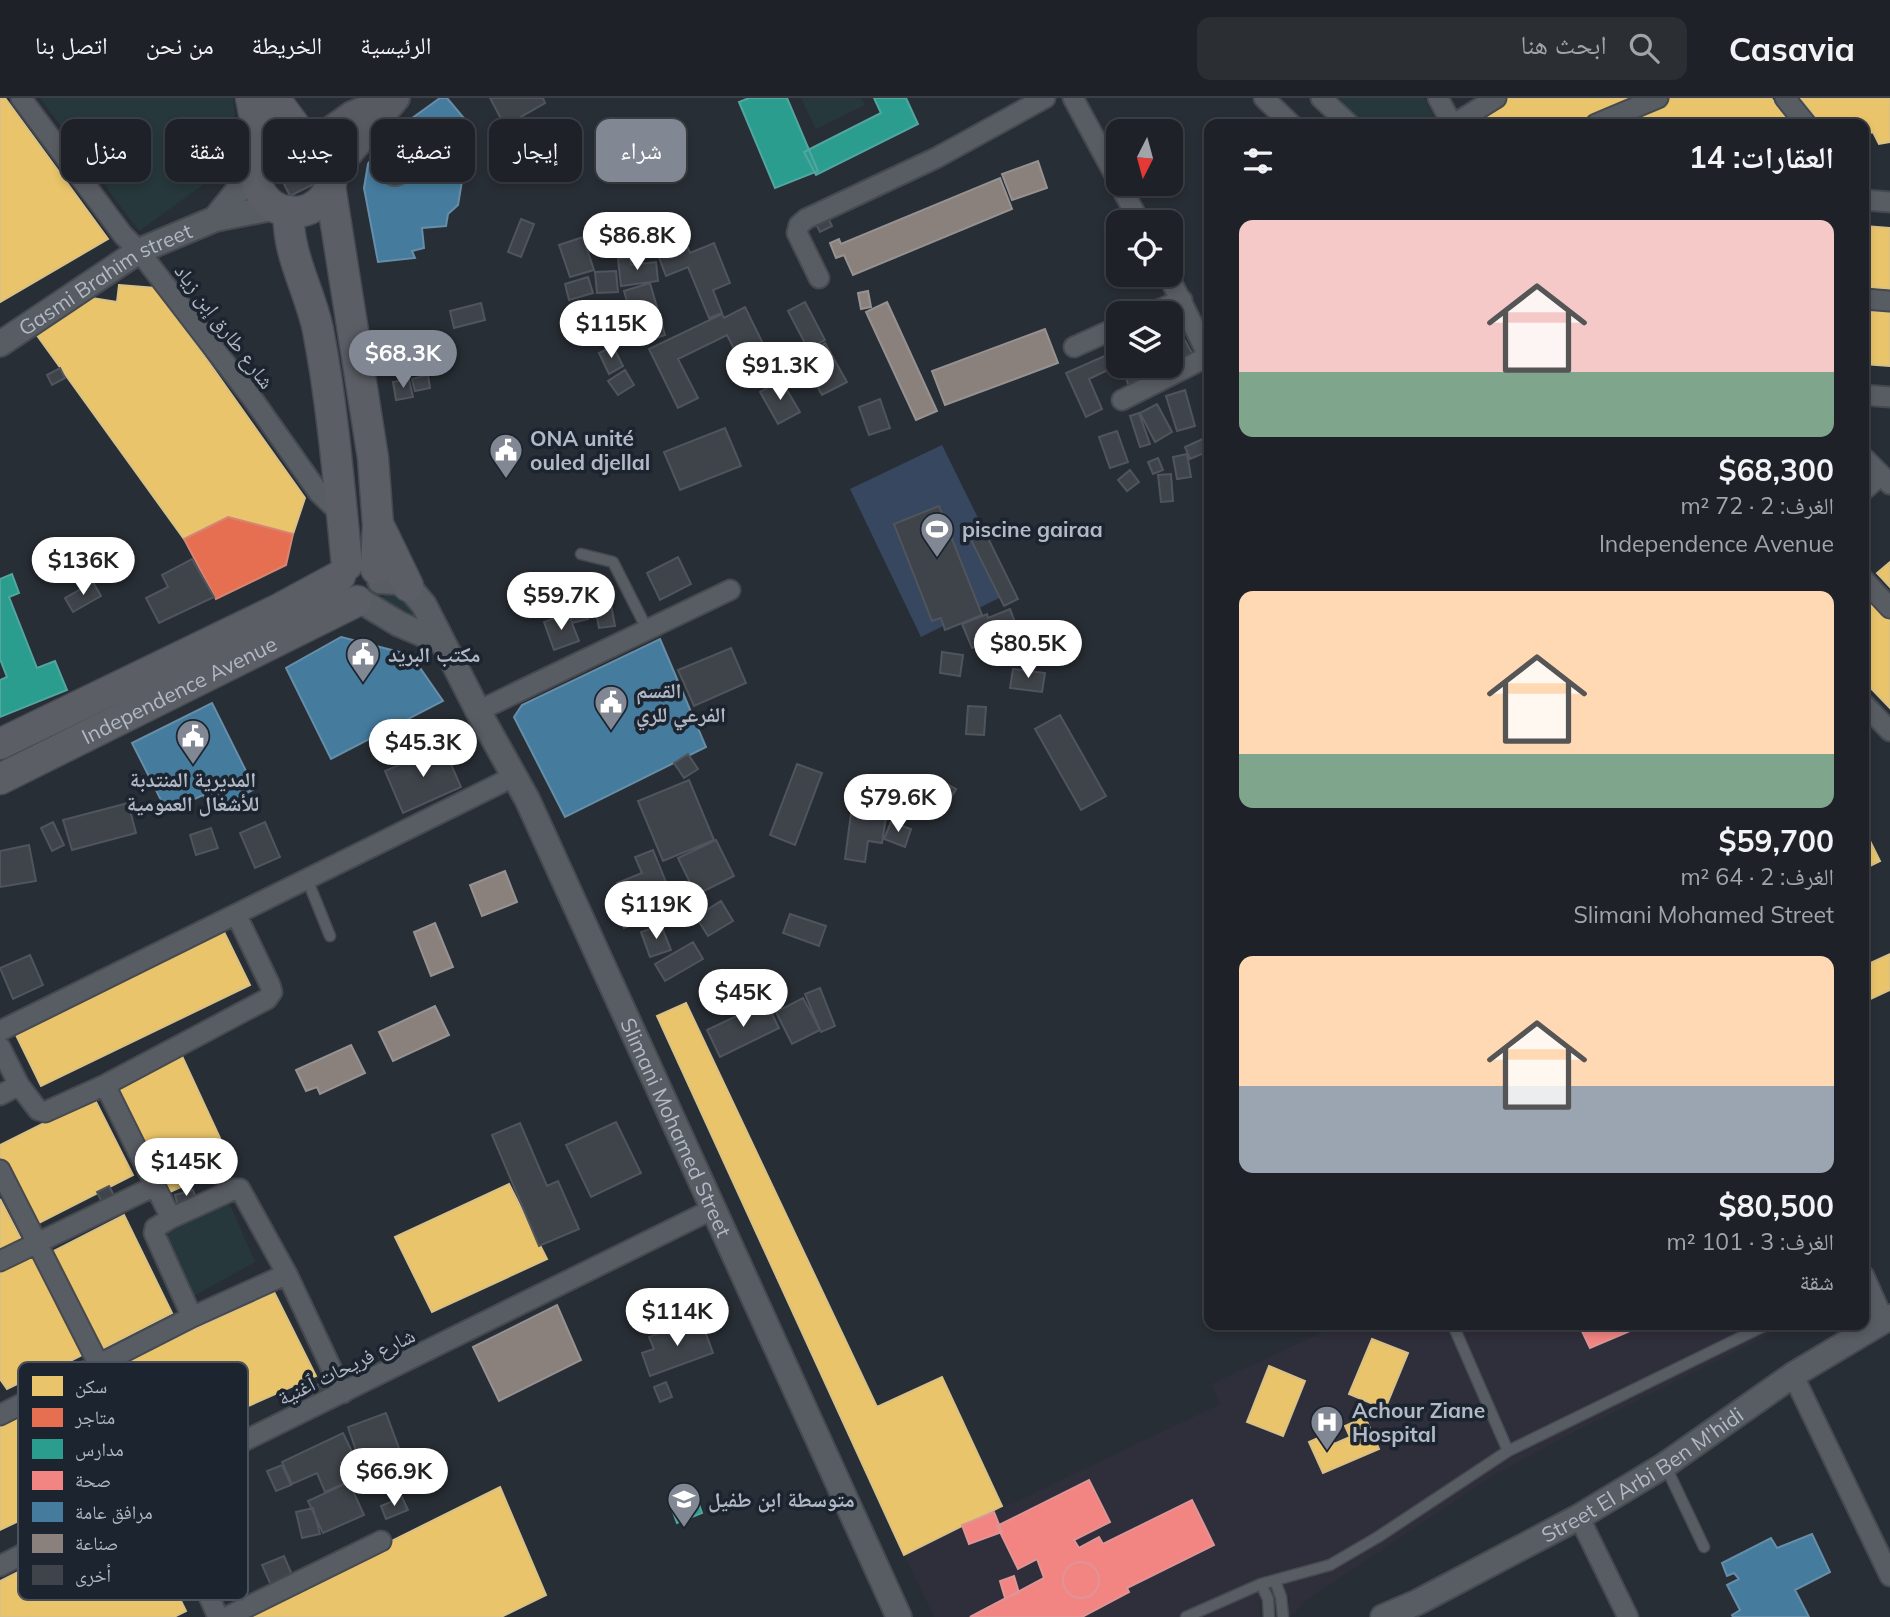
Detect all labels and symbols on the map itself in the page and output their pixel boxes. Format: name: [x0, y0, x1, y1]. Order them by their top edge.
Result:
north arrow: [1106, 119, 1183, 196]
pin: $86.8K: [580, 212, 694, 272]
street label: Gasmi Brahim street: [13, 217, 196, 341]
street label: شارع طارق إبن زياد: [168, 258, 280, 395]
pin: $115K: [562, 300, 660, 360]
pin: $68.3K: [346, 330, 460, 390]
pin: $91.3K: [723, 342, 837, 402]
place label: ONA unité ouled djellal: [530, 425, 650, 475]
public building icon: ONA unité ouled djellal: [487, 431, 525, 480]
sports icon: piscine gairaa: [918, 510, 956, 559]
place label: piscine gairaa: [962, 516, 1103, 542]
pin: $136K: [34, 538, 132, 597]
pin: $59.7K: [504, 573, 618, 632]
pin: $80.5K: [971, 620, 1085, 680]
street label: Independence Avenue: [77, 630, 281, 749]
public building icon: مكتب البريد: [344, 635, 382, 684]
place label: مكتب البريد: [388, 641, 481, 667]
place label: القسم الفرعي للري: [636, 677, 726, 731]
public building icon: القسم الفرعي للري: [592, 683, 630, 732]
public building icon: المديرية المنتدبة للأشغال العمومية: [174, 717, 212, 766]
pin: $45.3K: [366, 720, 480, 779]
place label: المديرية المنتدبة للأشغال العمومية: [127, 766, 259, 817]
pin: $79.6K: [841, 774, 955, 834]
pin: $119K: [607, 882, 705, 941]
pin: $45K: [702, 970, 784, 1029]
street label: Slimani Mohamed Street: [615, 1014, 737, 1241]
pin: $145K: [137, 1138, 235, 1198]
pin: $114K: [628, 1288, 726, 1348]
street label: شارع فريحات ٱغنية: [273, 1322, 419, 1411]
legend: [18, 1362, 248, 1600]
text: سكن: [75, 1374, 107, 1398]
place label: Achour Ziane Hospital: [1352, 1397, 1485, 1447]
street label: Street El Arbi Ben M'hidi: [1537, 1401, 1748, 1548]
hospital icon: Achour Ziane Hospital: [1308, 1403, 1346, 1452]
text: متاجر: [74, 1405, 115, 1429]
text: مدارس: [75, 1437, 124, 1461]
pin: $66.9K: [337, 1448, 451, 1508]
text: صحة: [75, 1468, 111, 1492]
school or university icon: متوسطة ابن طفيل: [665, 1480, 703, 1529]
place label: متوسطة ابن طفيل: [708, 1486, 855, 1513]
text: مرافق عامة: [75, 1500, 153, 1524]
text: صناعة: [75, 1531, 118, 1555]
text: أخرى: [75, 1563, 111, 1587]

